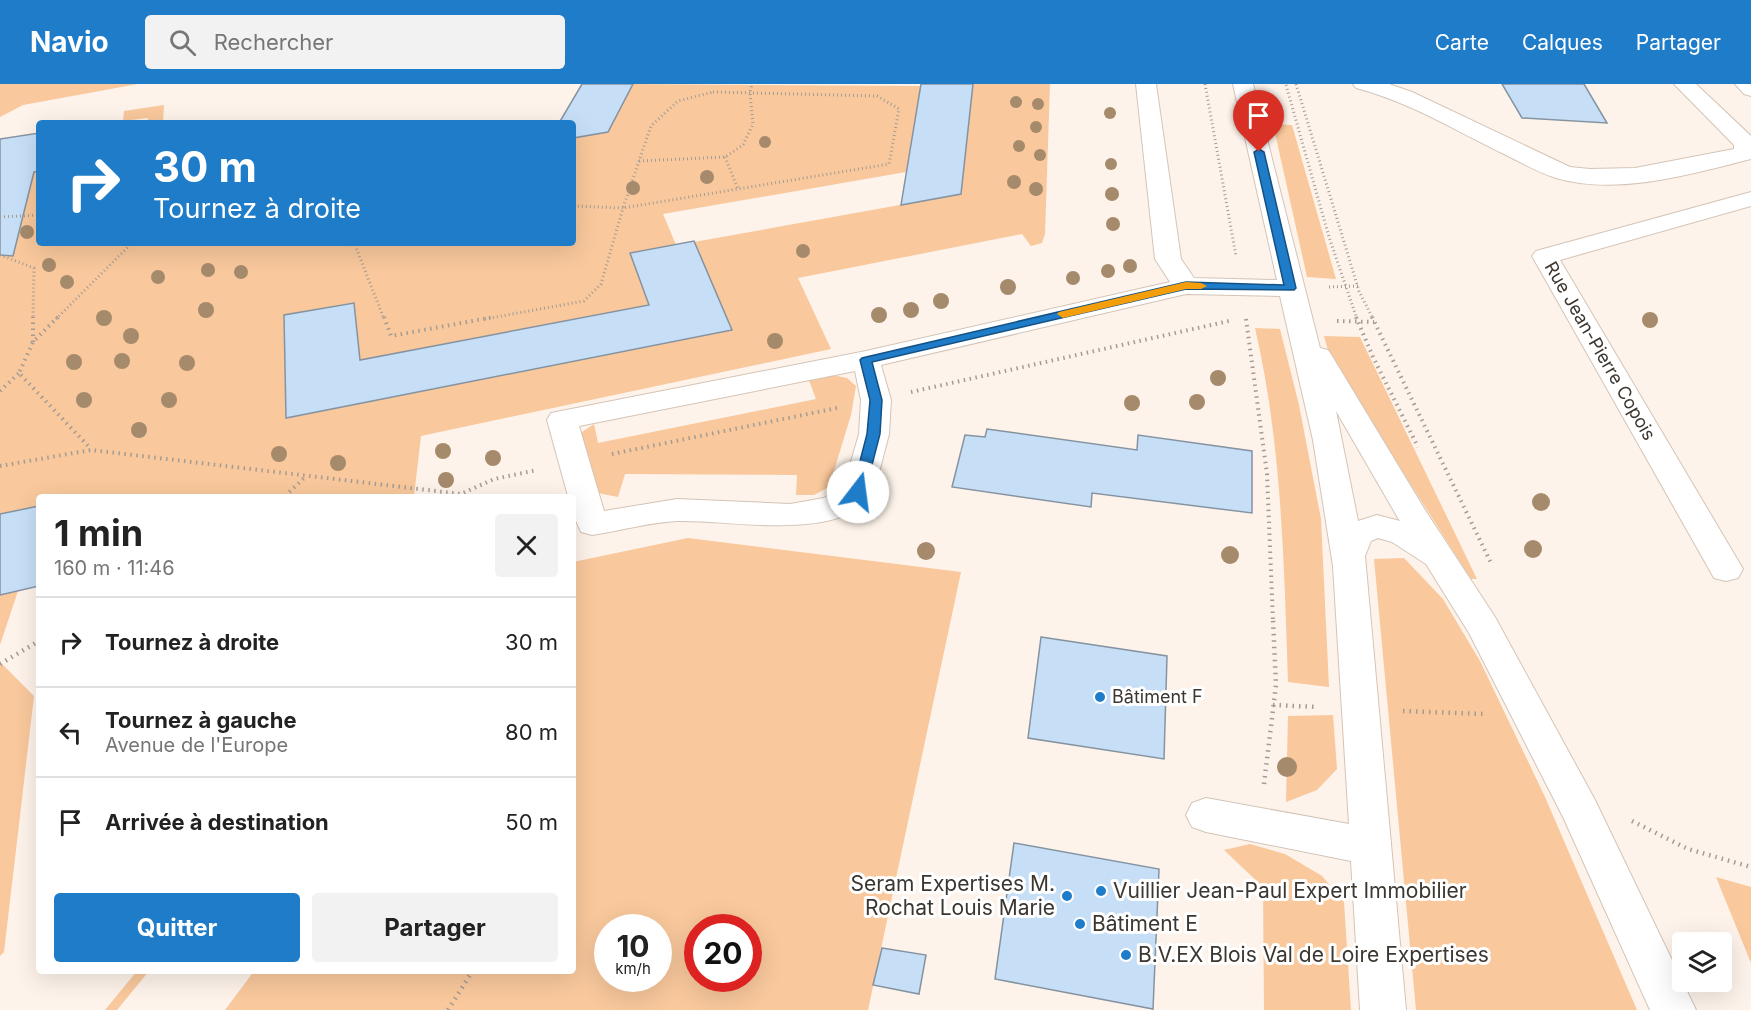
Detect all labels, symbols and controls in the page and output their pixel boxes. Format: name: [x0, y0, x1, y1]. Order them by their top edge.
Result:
search box: [145, 15, 565, 69]
text: Navio: [30, 25, 109, 59]
icon: search: [166, 26, 199, 59]
text: Rechercher: [214, 29, 333, 55]
text: Carte: [1435, 30, 1489, 55]
text: Calques: [1522, 30, 1603, 55]
text: Partager: [1636, 30, 1721, 55]
pin: [1233, 90, 1284, 152]
icon: arrive: [1242, 99, 1275, 132]
text: 30 m: [153, 141, 257, 192]
icon: right: [54, 144, 132, 222]
text: Tournez à droite: [153, 192, 361, 225]
street label: Rue Jean-Pierre Copois: [1541, 258, 1660, 444]
position arrow: [826, 460, 890, 524]
text: 1 min: [54, 511, 143, 555]
button: close: [495, 514, 558, 577]
text: 160 m · 11:46: [54, 556, 175, 580]
icon: right: [54, 626, 87, 659]
text: Tournez à droite: [105, 629, 279, 655]
text: 30 m: [505, 629, 558, 655]
place label: Bâtiment F: [1112, 686, 1203, 707]
marker: Bâtiment F: [1093, 690, 1107, 704]
text: Tournez à gauche: [105, 707, 297, 733]
icon: left: [54, 716, 87, 749]
text: 80 m: [505, 719, 558, 745]
text: Avenue de l'Europe: [105, 733, 288, 757]
icon: arrive: [54, 806, 87, 839]
text: Arrivée à destination: [105, 809, 329, 835]
text: 50 m: [505, 809, 558, 835]
place label: Seram Expertises M. Rochat Louis Marie: [851, 871, 1055, 920]
place label: Vuillier Jean-Paul Expert Immobilier: [1113, 878, 1467, 903]
marker: Vuillier Jean-Paul Expert Immobilier: [1094, 884, 1108, 898]
marker: Seram Expertises M. Rochat Louis Marie: [1060, 889, 1074, 903]
button: Quitter: [54, 893, 300, 962]
button: Partager: [312, 893, 558, 962]
place label: Bâtiment E: [1092, 911, 1198, 936]
speed limit sign: 20: [684, 914, 762, 992]
marker: Bâtiment E: [1073, 917, 1087, 931]
text: 10: [616, 928, 650, 964]
map controls: [1672, 932, 1732, 992]
button: layers: [1672, 932, 1732, 992]
place label: B.V.EX Blois Val de Loire Expertises: [1138, 942, 1489, 967]
marker: B.V.EX Blois Val de Loire Expertises: [1119, 948, 1133, 962]
text: km/h: [615, 959, 651, 978]

